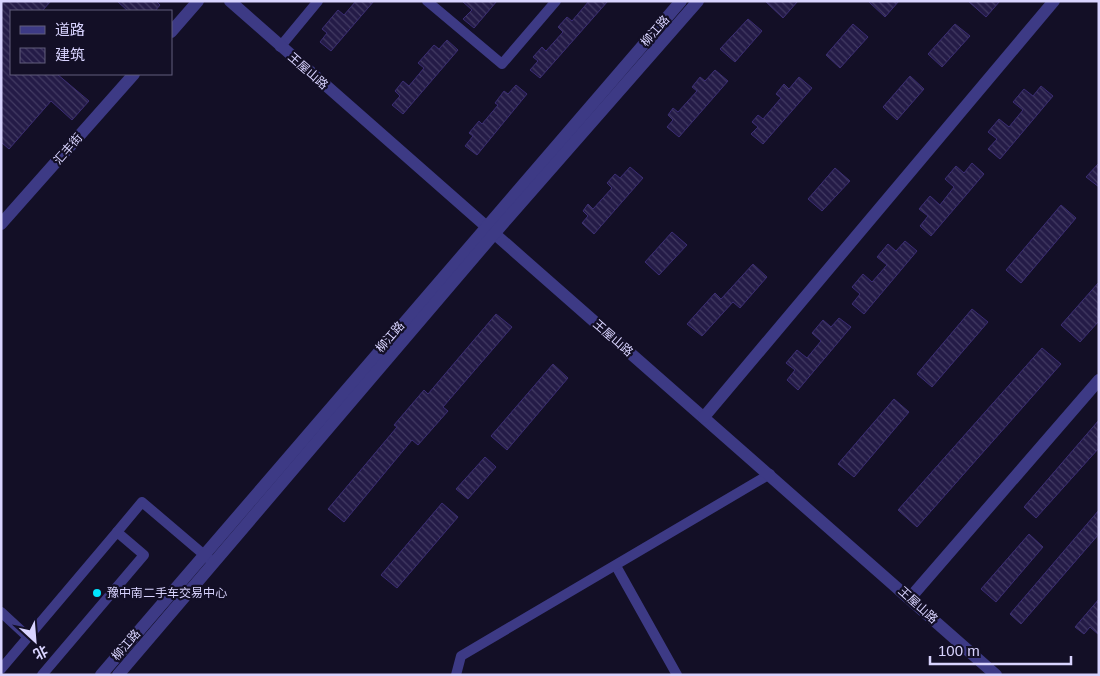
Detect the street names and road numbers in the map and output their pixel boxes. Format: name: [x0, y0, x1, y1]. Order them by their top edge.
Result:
street label: 柳江路: [638, 13, 672, 49]
street label: 王屋山路: [285, 50, 331, 92]
street label: 汇丰街: [51, 131, 85, 167]
street label: 王屋山路: [590, 317, 636, 359]
street label: 柳江路: [373, 319, 407, 355]
street label: 王屋山路: [895, 584, 941, 626]
street label: 柳江路: [109, 627, 143, 663]

